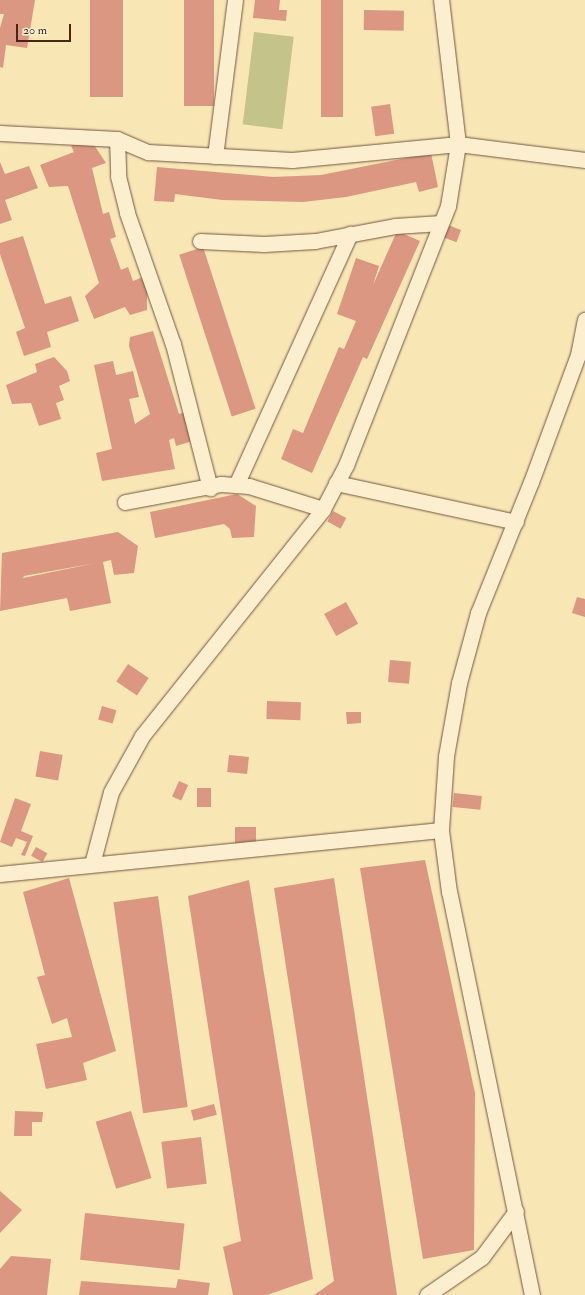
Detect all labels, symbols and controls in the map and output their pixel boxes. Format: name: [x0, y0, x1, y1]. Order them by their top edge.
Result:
scale bar: [18, 16, 73, 42]
text: 20 m: [23, 23, 47, 38]

